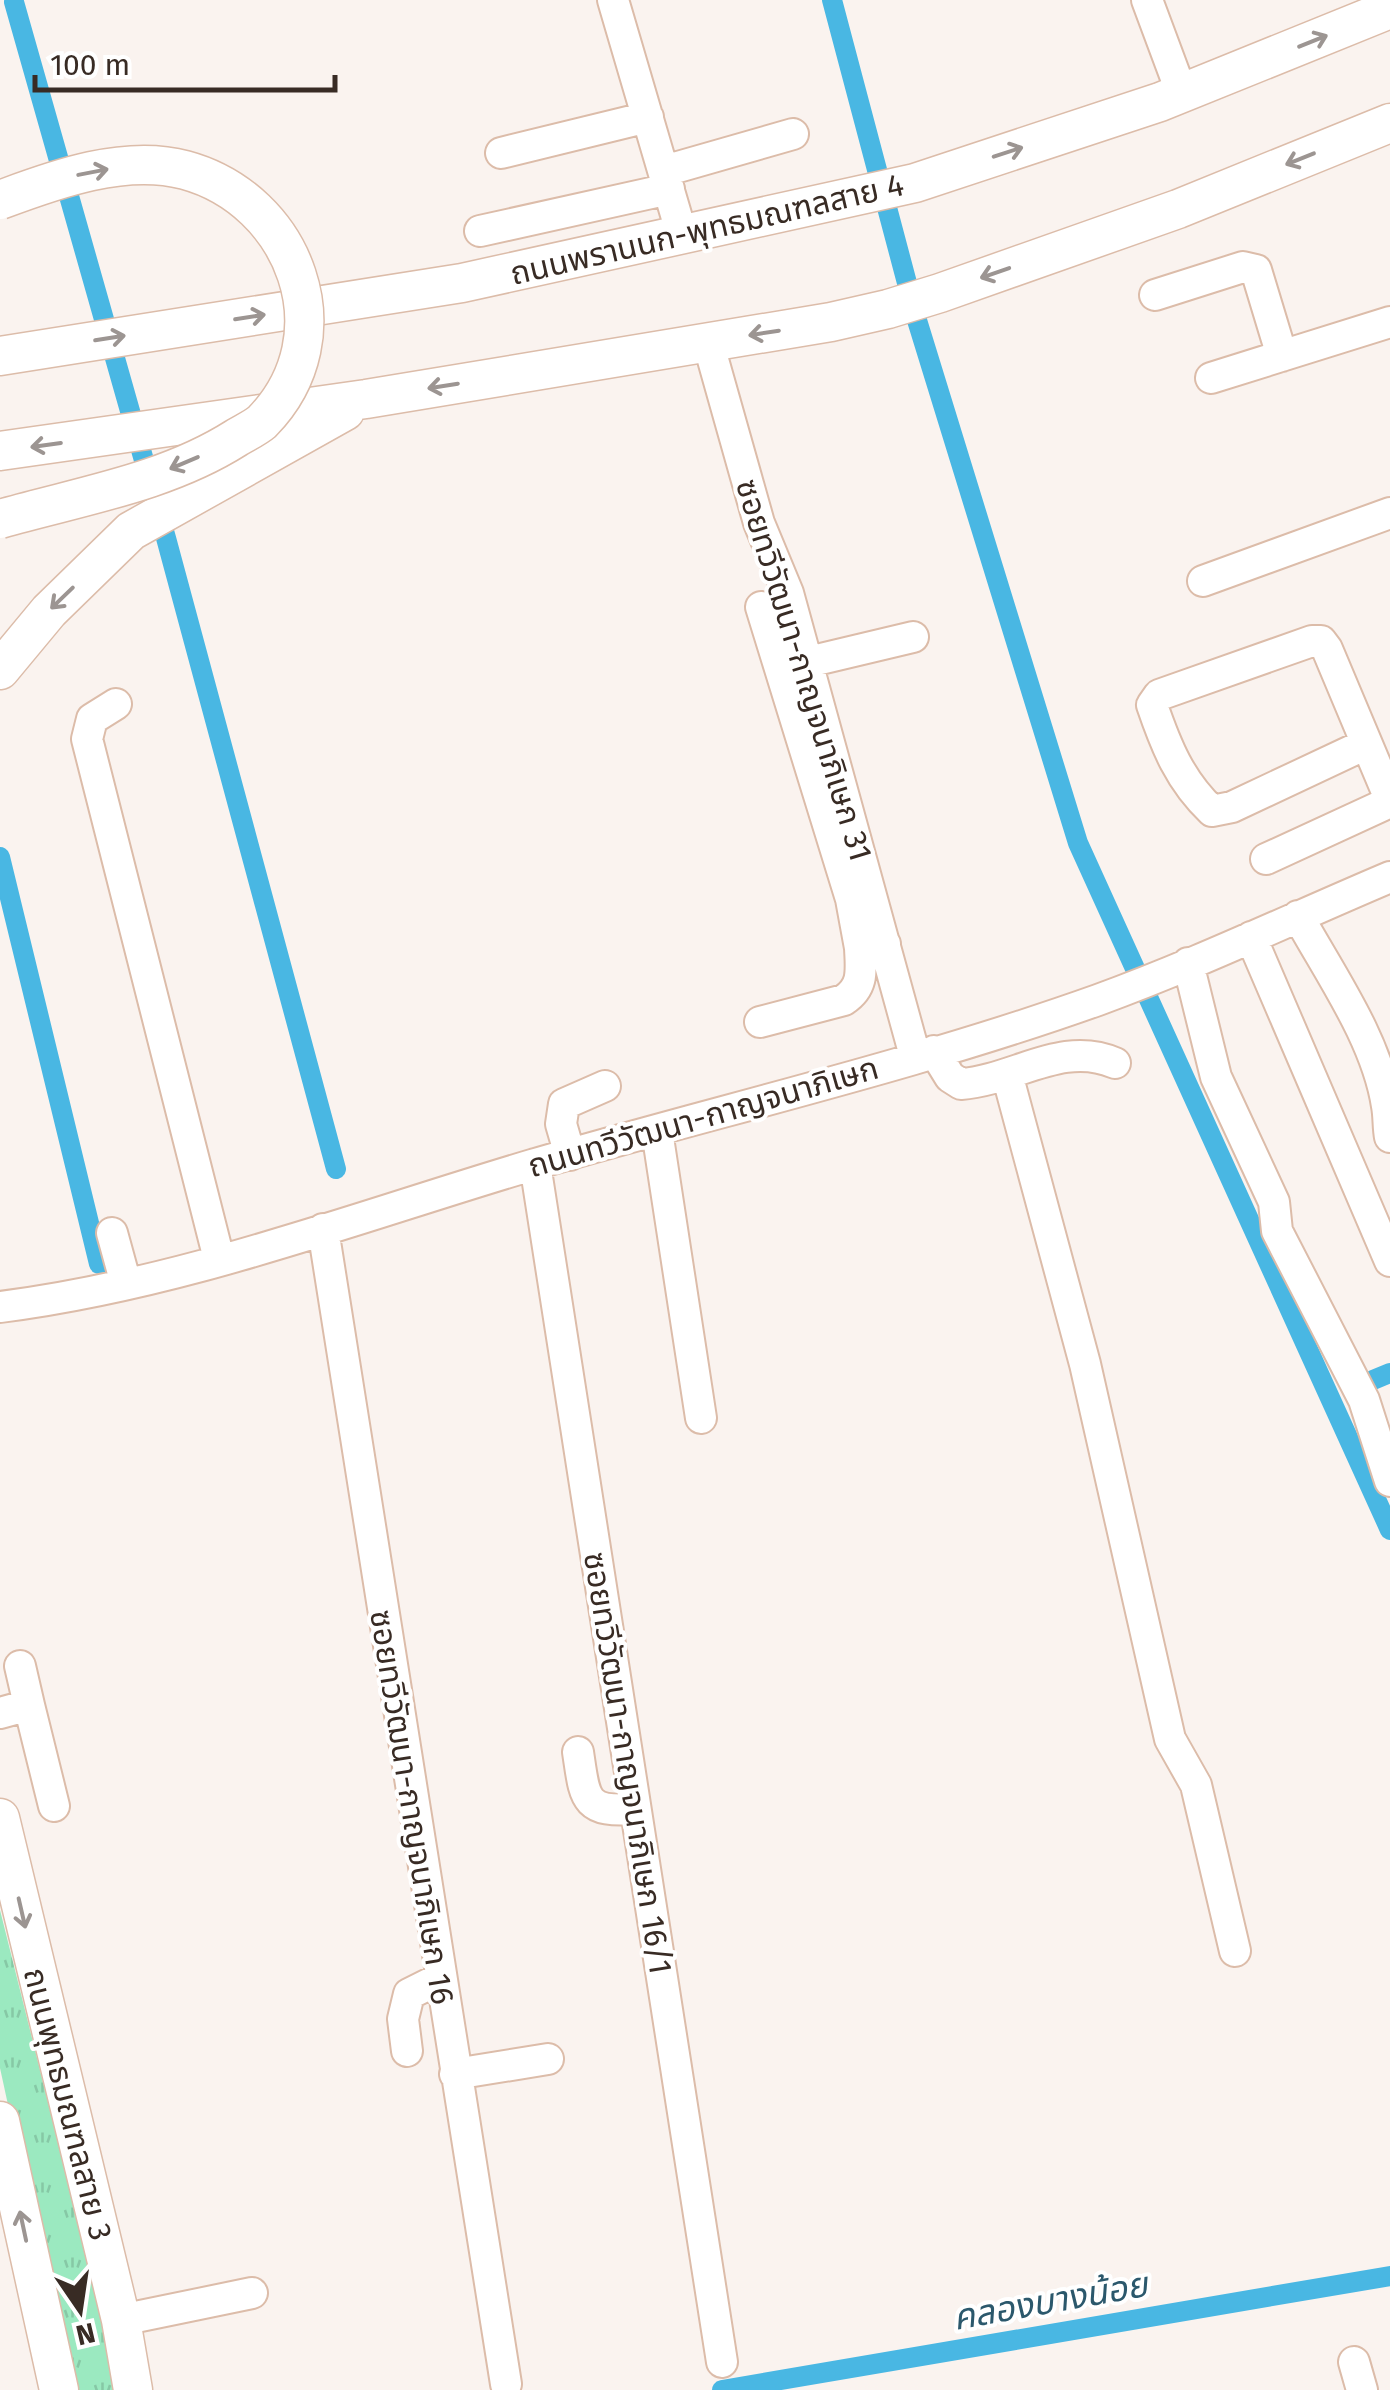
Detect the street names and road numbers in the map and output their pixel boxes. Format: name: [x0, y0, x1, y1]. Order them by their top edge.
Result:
street label: ถนนพรานนก-พุทธมณฑลสาย 4: [507, 165, 907, 293]
street label: ซอยทวีวัฒนา-กาญจนาภิเษก 31: [728, 475, 880, 865]
street label: ถนนทวีวัฒนา-กาญจนาภิเษก: [523, 1049, 883, 1185]
street label: ซอยทวีวัฒนา-กาญจนาภิเษก 16/1: [576, 1549, 680, 1977]
street label: ซอยทวีวัฒนา-กาญจนาภิเษก 16: [362, 1607, 462, 2007]
street label: ถนนพุทธมณฑลสาย 3: [16, 1964, 120, 2244]

